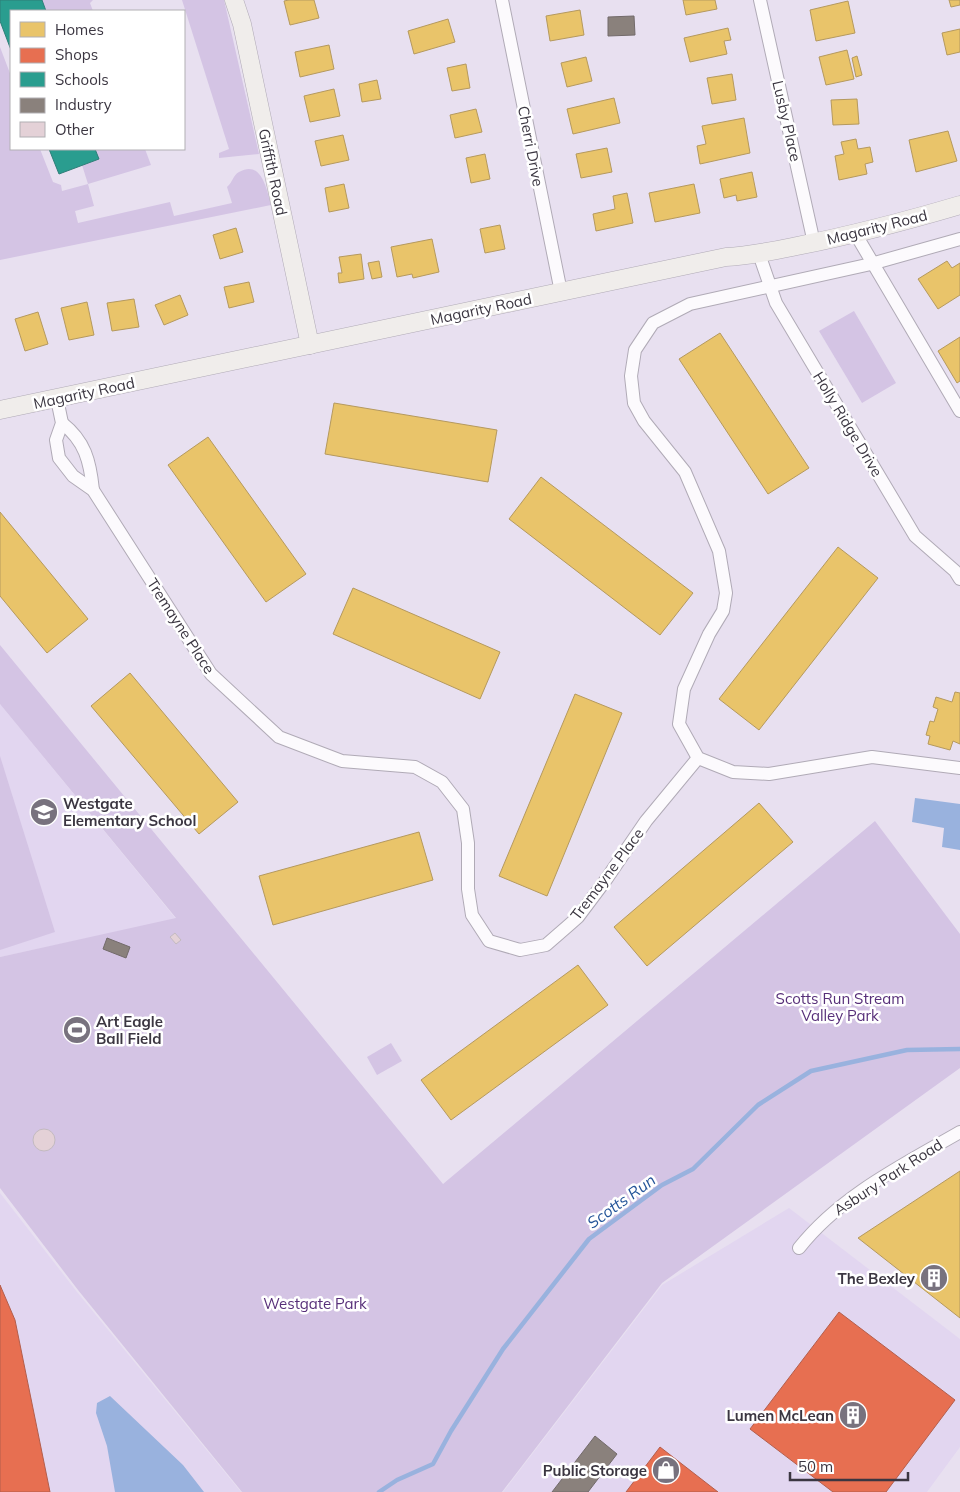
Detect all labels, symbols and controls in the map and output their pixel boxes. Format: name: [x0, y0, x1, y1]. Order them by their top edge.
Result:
legend: [10, 10, 185, 150]
text: Homes: [55, 20, 104, 39]
text: Shops: [55, 45, 98, 64]
text: Schools: [55, 70, 109, 89]
street label: Lusby Place: [768, 79, 806, 163]
text: Industry: [55, 95, 112, 114]
street label: Cherri Drive: [514, 104, 548, 188]
text: Other: [55, 120, 95, 139]
street label: Griffith Road: [255, 127, 291, 217]
street label: Magarity Road: [825, 205, 929, 249]
street label: Magarity Road: [429, 289, 533, 329]
street label: Holly Ridge Drive: [809, 368, 887, 480]
street label: Magarity Road: [32, 373, 136, 413]
street label: Tremayne Place: [143, 575, 219, 677]
place label: Westgate Elementary School: [63, 794, 196, 830]
school or university icon: Westgate Elementary School: [29, 797, 59, 827]
street label: Tremayne Place: [566, 824, 648, 924]
park label: Scotts Run Stream Valley Park: [776, 989, 904, 1025]
place label: Art Eagle Ball Field: [96, 1012, 163, 1048]
sports icon: Art Eagle Ball Field: [62, 1015, 92, 1045]
street label: Asbury Park Road: [830, 1135, 946, 1219]
water label: Scotts Run: [583, 1170, 659, 1232]
building icon: The Bexley: [919, 1263, 949, 1293]
place label: The Bexley: [837, 1269, 916, 1288]
park label: Westgate Park: [263, 1294, 367, 1313]
building icon: Lumen McLean: [838, 1400, 868, 1430]
place label: Lumen McLean: [726, 1406, 834, 1425]
scale bar: [790, 1450, 908, 1482]
shop icon: Public Storage: [651, 1455, 681, 1485]
text: 50 m: [798, 1457, 833, 1476]
place label: Public Storage: [543, 1461, 647, 1480]

